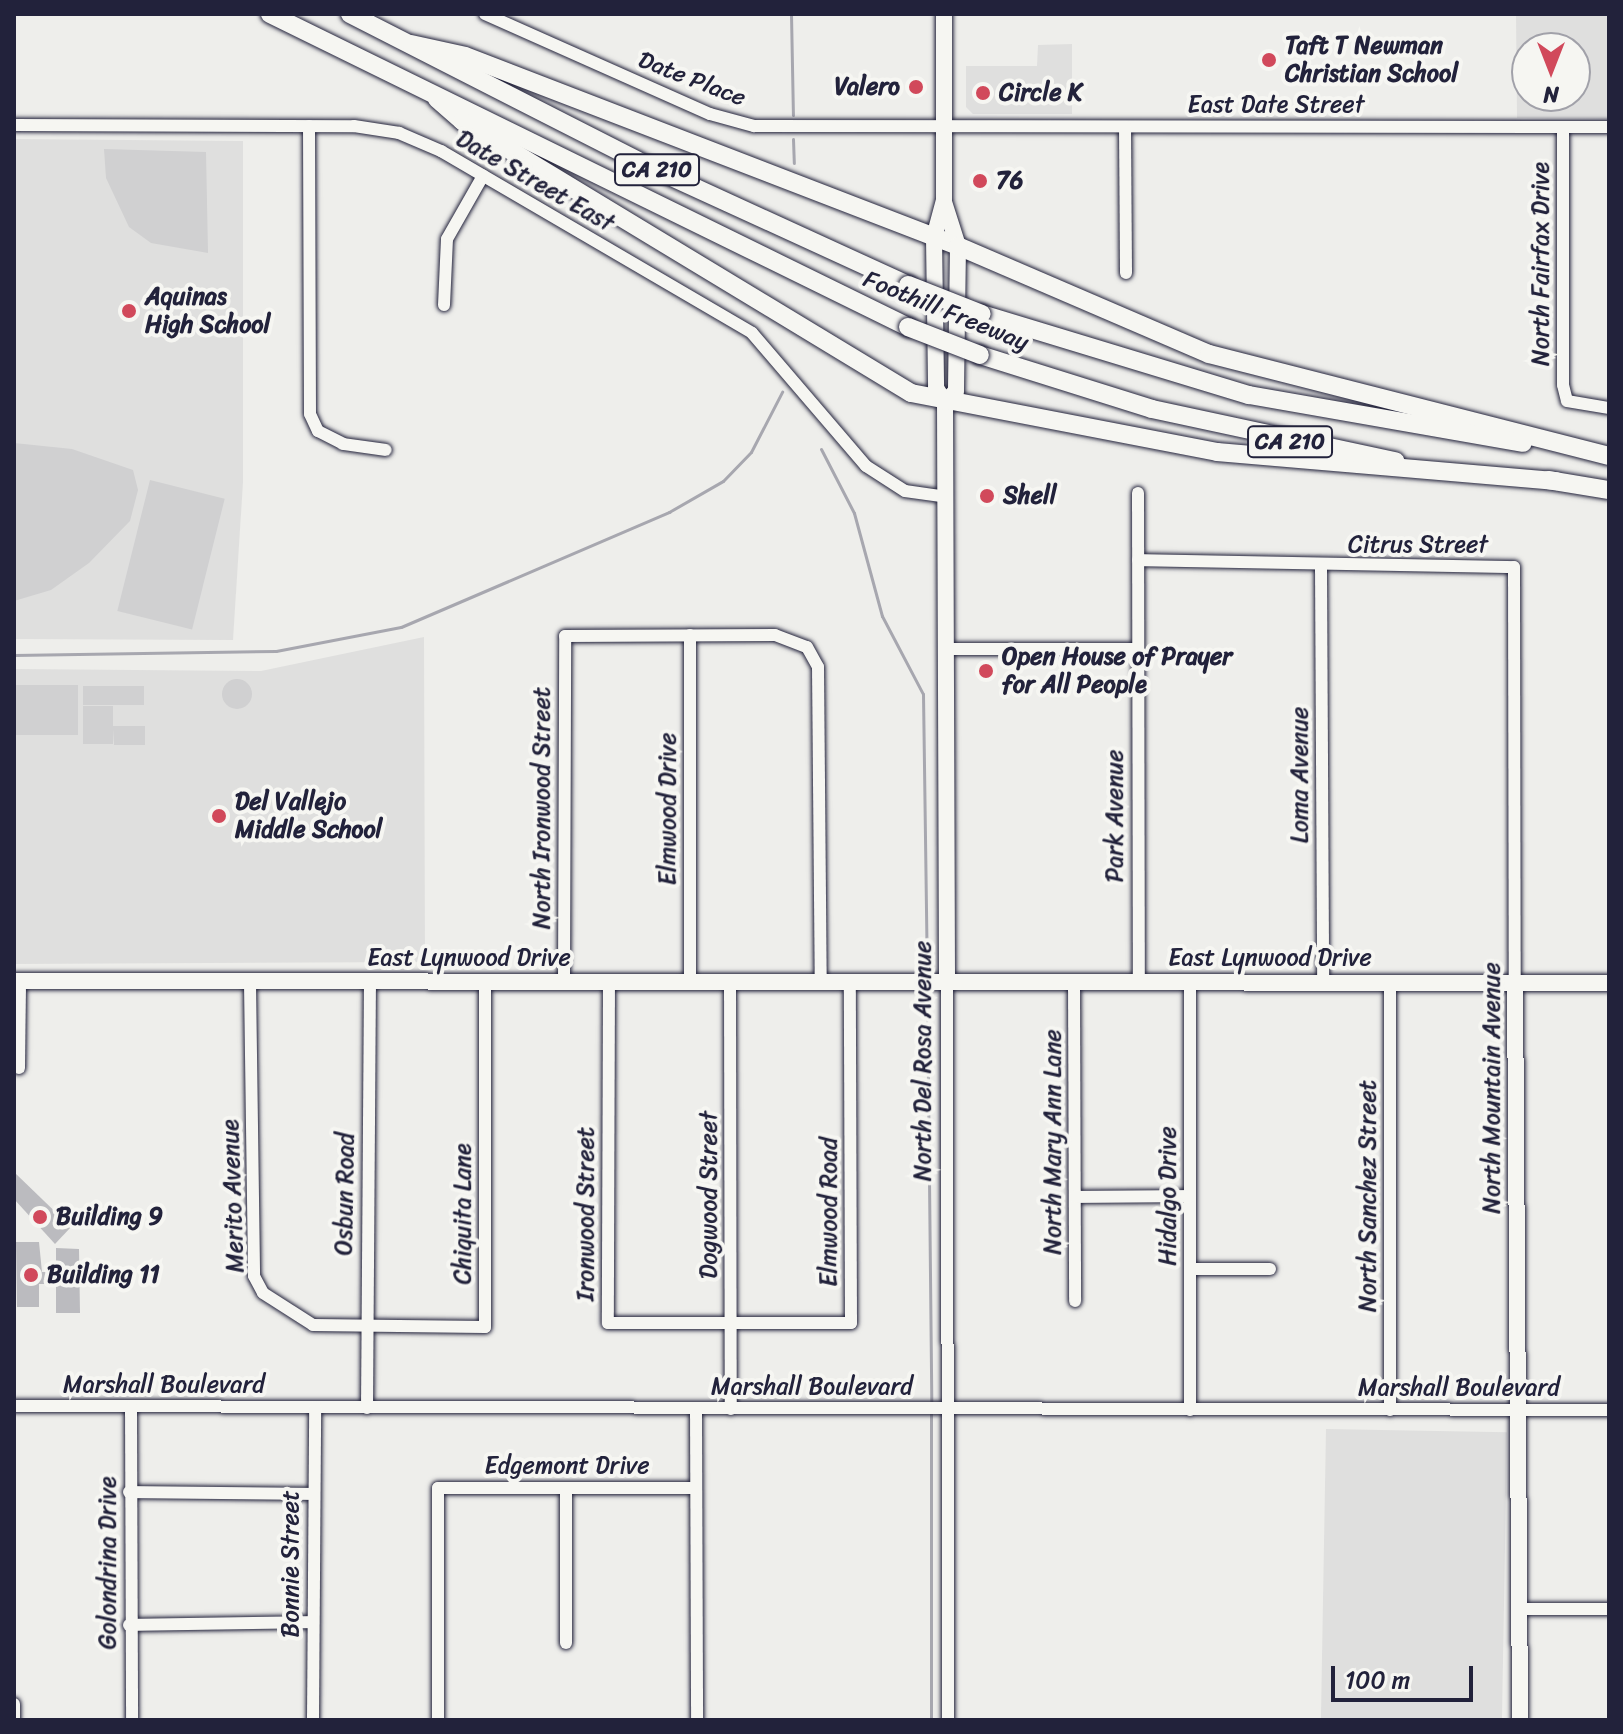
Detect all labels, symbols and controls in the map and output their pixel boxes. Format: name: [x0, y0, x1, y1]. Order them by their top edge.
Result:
place label: Taft T Newman Christian School: [1285, 32, 1458, 88]
north arrow: [1511, 32, 1591, 112]
street label: Date Place: [634, 45, 750, 113]
marker: Taft T Newman Christian School: [1260, 51, 1278, 69]
place label: Valero: [834, 73, 900, 101]
text: N: [1543, 75, 1559, 114]
marker: Valero: [907, 78, 925, 96]
place label: Circle K: [999, 79, 1082, 107]
marker: Circle K: [974, 84, 992, 102]
street label: East Date Street: [1187, 91, 1365, 119]
street label: Date Street East: [451, 124, 619, 238]
road number: CA 210: [613, 152, 701, 188]
street label: North Fairfax Drive: [1527, 162, 1555, 366]
place label: 76: [996, 167, 1023, 195]
marker: 76: [971, 172, 989, 190]
street label: Foothill Freeway: [859, 265, 1033, 357]
place label: Aquinas High School: [145, 283, 270, 339]
marker: Aquinas High School: [120, 302, 138, 320]
road number: CA 210: [1246, 424, 1334, 460]
place label: Shell: [1003, 482, 1057, 510]
marker: Shell: [978, 487, 996, 505]
street label: Citrus Street: [1348, 531, 1488, 559]
place label: Open House of Prayer for All People: [1002, 643, 1233, 699]
marker: Open House of Prayer for All People: [977, 662, 995, 680]
street label: North Ironwood Street: [528, 687, 556, 929]
street label: Loma Avenue: [1286, 707, 1314, 843]
street label: Elmwood Drive: [654, 733, 682, 885]
street label: Park Avenue: [1101, 750, 1129, 882]
place label: Del Vallejo Middle School: [235, 788, 383, 844]
marker: Del Vallejo Middle School: [210, 807, 228, 825]
street label: North Del Rosa Avenue: [909, 941, 937, 1181]
street label: East Lynwood Drive: [367, 944, 571, 972]
street label: East Lynwood Drive: [1168, 944, 1372, 972]
street label: North Mountain Avenue: [1478, 963, 1506, 1213]
street label: North Mary Ann Lane: [1039, 1030, 1067, 1254]
street label: North Sanchez Street: [1354, 1080, 1382, 1312]
street label: Dogwood Street: [695, 1111, 723, 1279]
street label: Merito Avenue: [216, 1119, 250, 1273]
street label: Hidalgo Drive: [1154, 1126, 1182, 1266]
street label: Ironwood Street: [572, 1127, 600, 1301]
street label: Osbun Road: [330, 1132, 360, 1256]
street label: Elmwood Road: [815, 1137, 843, 1287]
street label: Chiquita Lane: [449, 1143, 477, 1285]
place label: Building 9: [56, 1203, 163, 1231]
marker: Building 9: [31, 1208, 49, 1226]
place label: Building 11: [47, 1261, 160, 1289]
marker: Building 11: [22, 1266, 40, 1284]
street label: Marshall Boulevard: [63, 1371, 265, 1399]
street label: Marshall Boulevard: [711, 1373, 913, 1401]
street label: Marshall Boulevard: [1358, 1374, 1560, 1402]
street label: Edgemont Drive: [484, 1452, 650, 1480]
street label: Golondrina Drive: [94, 1476, 122, 1650]
street label: Bonnie Street: [277, 1490, 305, 1638]
scale bar: [1335, 1650, 1477, 1700]
text: 100 m: [1345, 1659, 1410, 1701]

